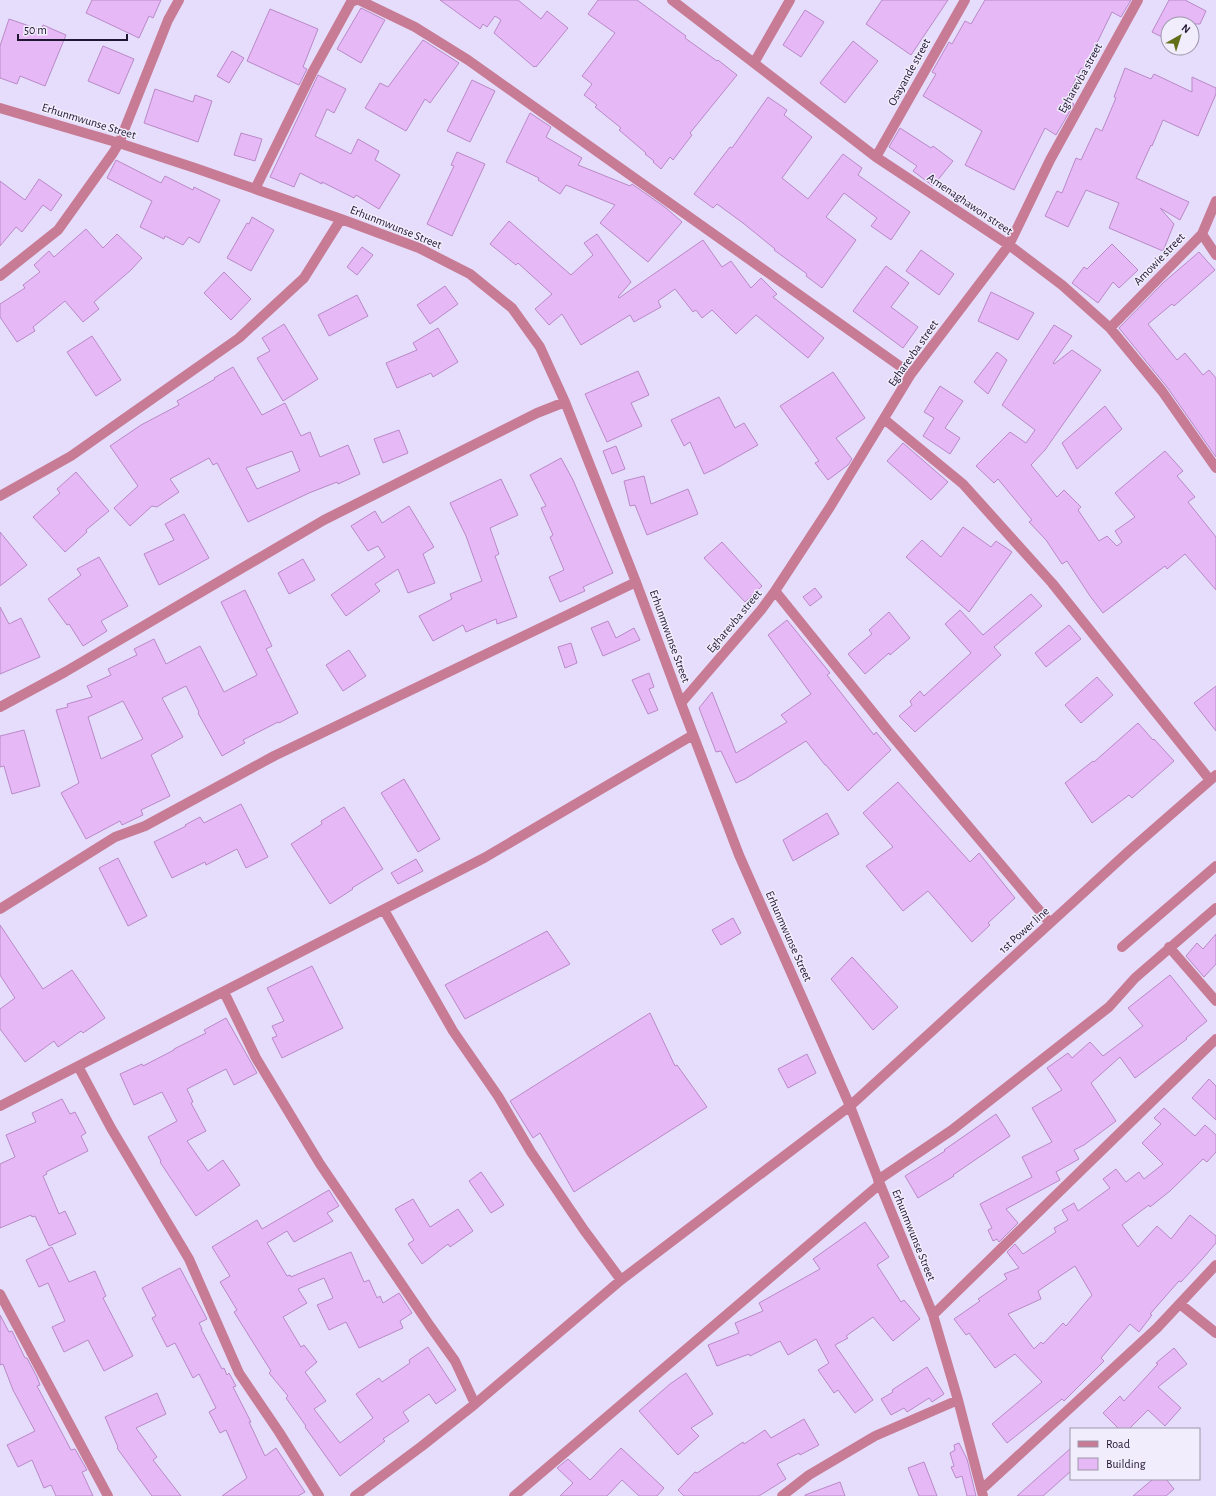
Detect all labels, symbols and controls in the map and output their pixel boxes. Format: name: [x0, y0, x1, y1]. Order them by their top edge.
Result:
scale bar: [18, 16, 127, 42]
north arrow: [1160, 16, 1200, 56]
text: N: [1180, 22, 1192, 35]
text: 50 m: [24, 24, 47, 36]
street label: Osayande street: [886, 36, 933, 108]
street label: Egharevba street: [1056, 41, 1104, 115]
street label: Erhunmwunse Street: [41, 101, 138, 141]
street label: Amenaghawon street: [925, 171, 1015, 237]
street label: Erhunmwunse Street: [348, 203, 444, 251]
street label: Amowie street: [1131, 230, 1187, 288]
street label: Egharevba street: [886, 317, 940, 388]
street label: Egharevba street: [704, 587, 764, 655]
street label: Erhunmwunse Street: [648, 588, 692, 684]
street label: Erhunmwunse Street: [764, 889, 814, 983]
street label: 1st Power line: [997, 905, 1051, 955]
street label: Erhunmwunse Street: [890, 1187, 938, 1283]
legend: [1070, 1428, 1200, 1480]
text: Road: [1106, 1438, 1130, 1450]
text: Building: [1106, 1458, 1146, 1470]

